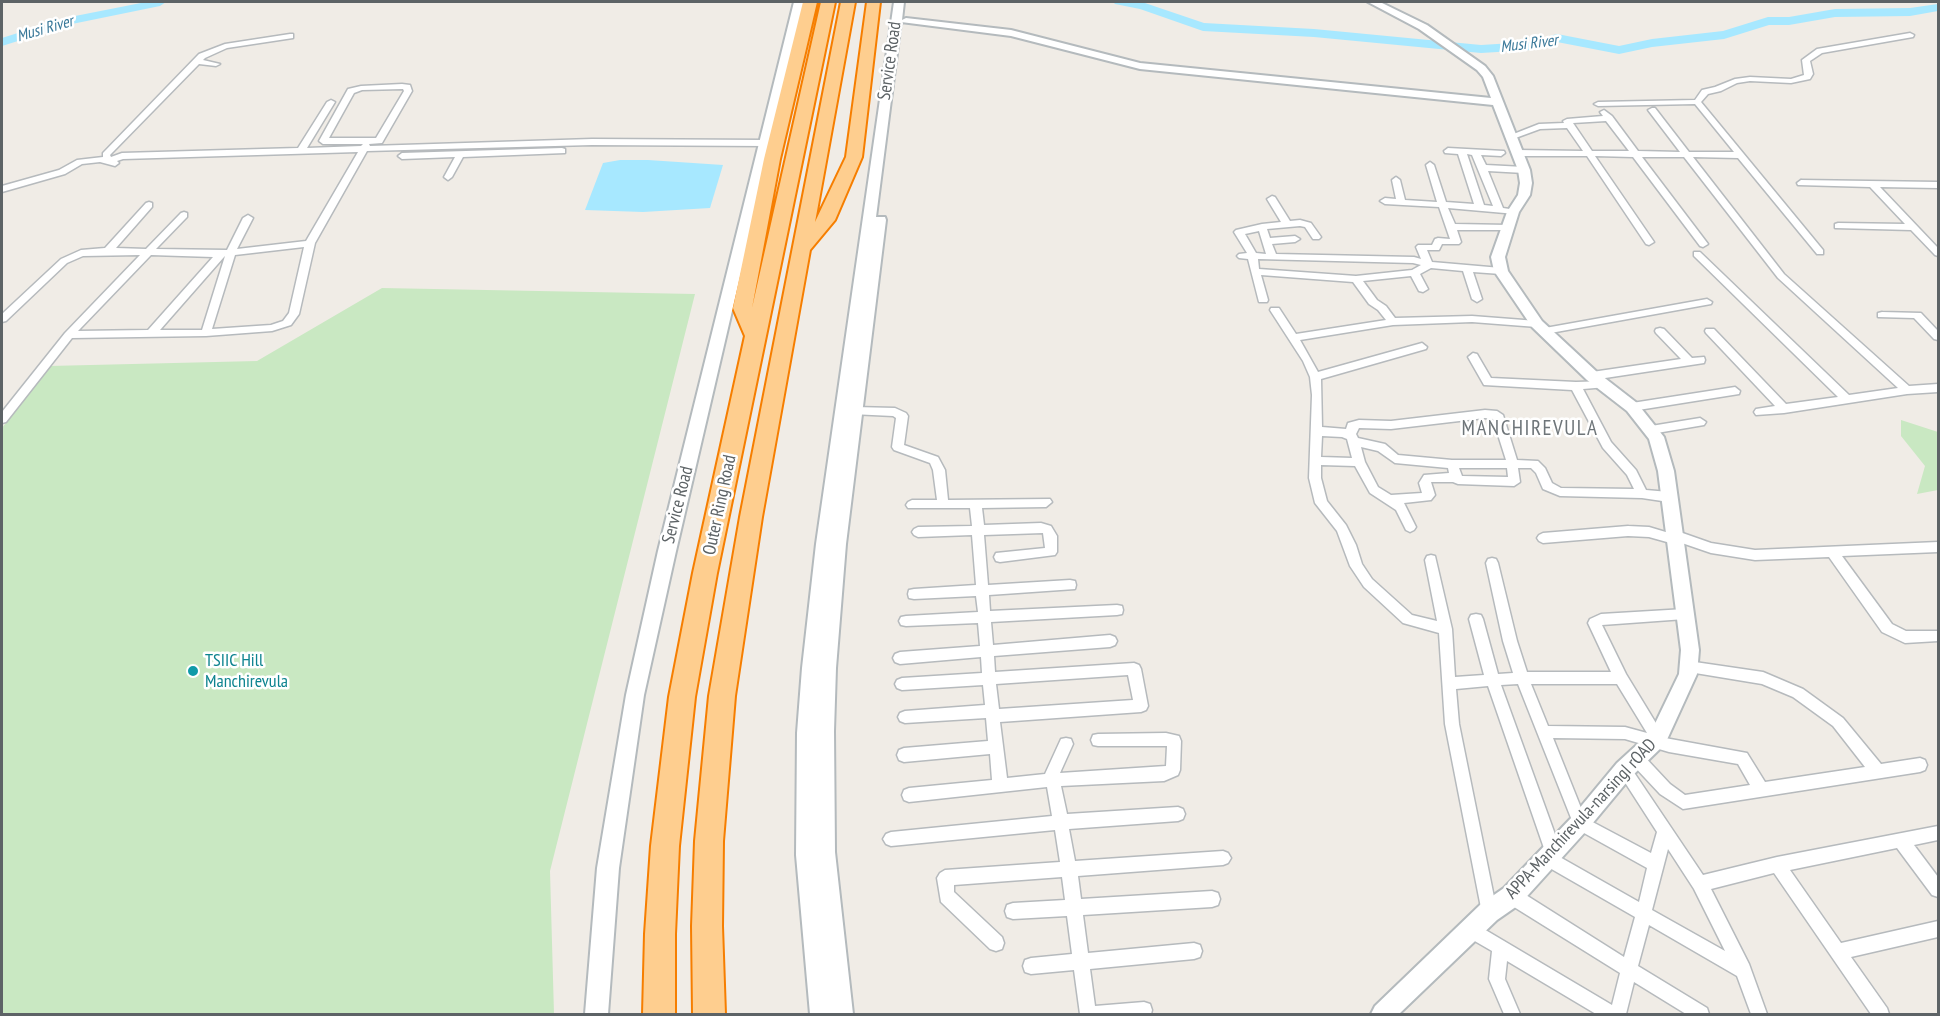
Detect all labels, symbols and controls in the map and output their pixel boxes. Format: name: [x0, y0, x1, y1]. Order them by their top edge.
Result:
water label: Musi River: [15, 12, 75, 46]
street label: Service Road: [874, 20, 906, 102]
water label: Musi River: [1499, 31, 1559, 57]
district label: MANCHIREVULA: [1462, 416, 1598, 442]
street label: Outer Ring Road: [699, 453, 741, 557]
street label: Service Road: [658, 464, 698, 546]
place label: TSIIC Hill Manchirevula: [205, 650, 288, 692]
marker: TSIIC Hill Manchirevula: [186, 664, 200, 678]
street label: APPA-Manchirevula-narsingI rOAD: [1501, 734, 1661, 904]

